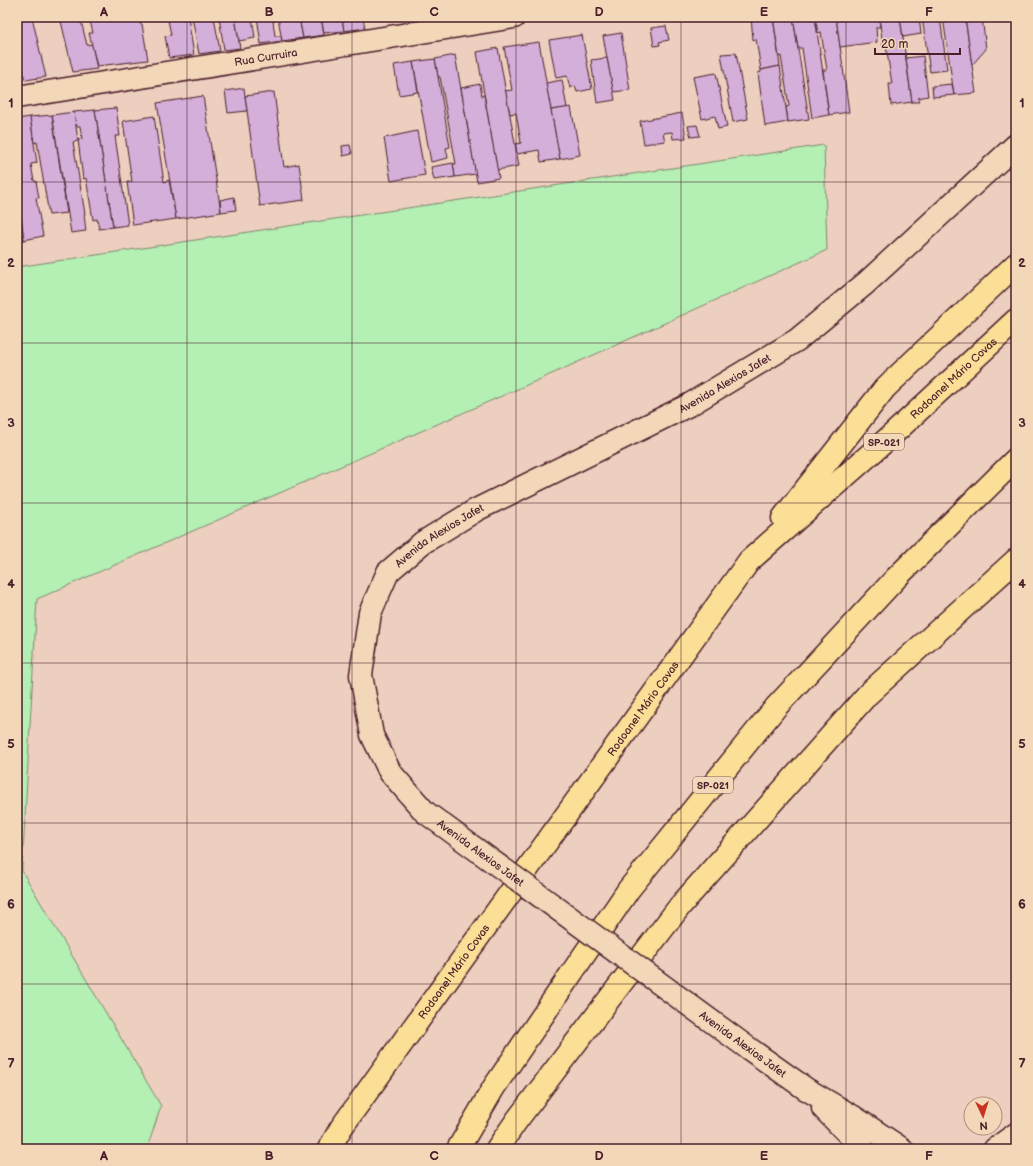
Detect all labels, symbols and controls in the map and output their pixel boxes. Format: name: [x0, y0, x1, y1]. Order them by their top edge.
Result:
text: A: [99, 4, 108, 20]
text: B: [264, 4, 274, 20]
text: C: [429, 4, 439, 20]
text: D: [594, 4, 604, 20]
text: E: [760, 4, 769, 20]
text: F: [925, 4, 933, 20]
scale bar: [875, 30, 960, 56]
text: 20 m: [881, 37, 908, 52]
street label: Rua Curruira: [233, 46, 298, 69]
text: 1: [8, 95, 14, 111]
text: 1: [1019, 95, 1025, 111]
text: 2: [7, 255, 15, 271]
text: 2: [1018, 255, 1026, 271]
street label: Rodoanel Mário Covas: [908, 335, 1000, 422]
street label: Avenida Alexios Jafet: [677, 351, 774, 416]
text: 3: [7, 415, 15, 431]
text: 3: [1018, 415, 1026, 431]
road number: SP-021: [864, 434, 904, 450]
street label: Avenida Alexios Jafet: [393, 501, 486, 570]
text: 4: [7, 576, 15, 592]
text: 4: [1018, 576, 1026, 592]
street label: Rodoanel Mário Covas: [605, 659, 682, 759]
text: 5: [7, 736, 15, 752]
text: 5: [1018, 736, 1026, 752]
road number: SP-021: [693, 777, 733, 793]
street label: Avenida Alexios Jafet: [434, 817, 527, 890]
text: 6: [7, 896, 15, 912]
text: 6: [1018, 896, 1026, 912]
street label: Rodoanel Mário Covas: [416, 921, 493, 1022]
street label: Avenida Alexios Jafet: [697, 1008, 789, 1081]
text: 7: [7, 1056, 15, 1072]
text: 7: [1018, 1056, 1026, 1072]
north arrow: [963, 1096, 1003, 1136]
text: N: [979, 1119, 988, 1132]
text: A: [99, 1148, 108, 1164]
text: B: [264, 1148, 274, 1164]
text: C: [429, 1148, 439, 1164]
text: D: [594, 1148, 604, 1164]
text: E: [760, 1148, 769, 1164]
text: F: [925, 1148, 933, 1164]

